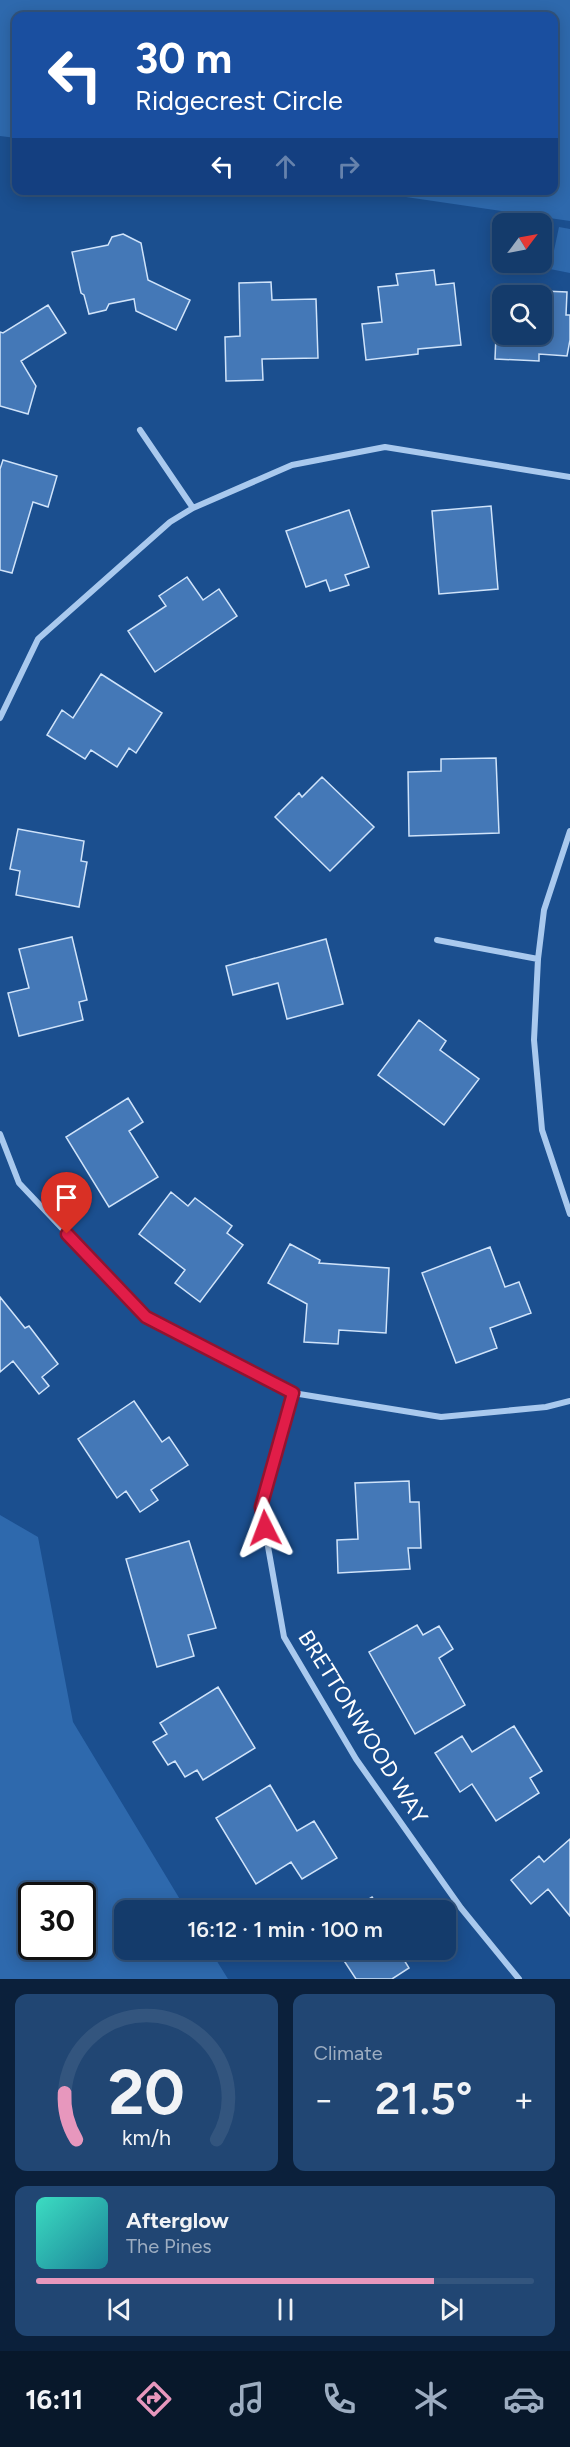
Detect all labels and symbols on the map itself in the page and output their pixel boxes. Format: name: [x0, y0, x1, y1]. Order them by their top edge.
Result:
north arrow: [492, 213, 552, 273]
pin: [41, 1172, 92, 1234]
position arrow: [233, 1496, 297, 1560]
street label: BRETTONWOOD WAY: [293, 1625, 434, 1829]
speed limit sign: 30: [18, 1882, 96, 1960]

